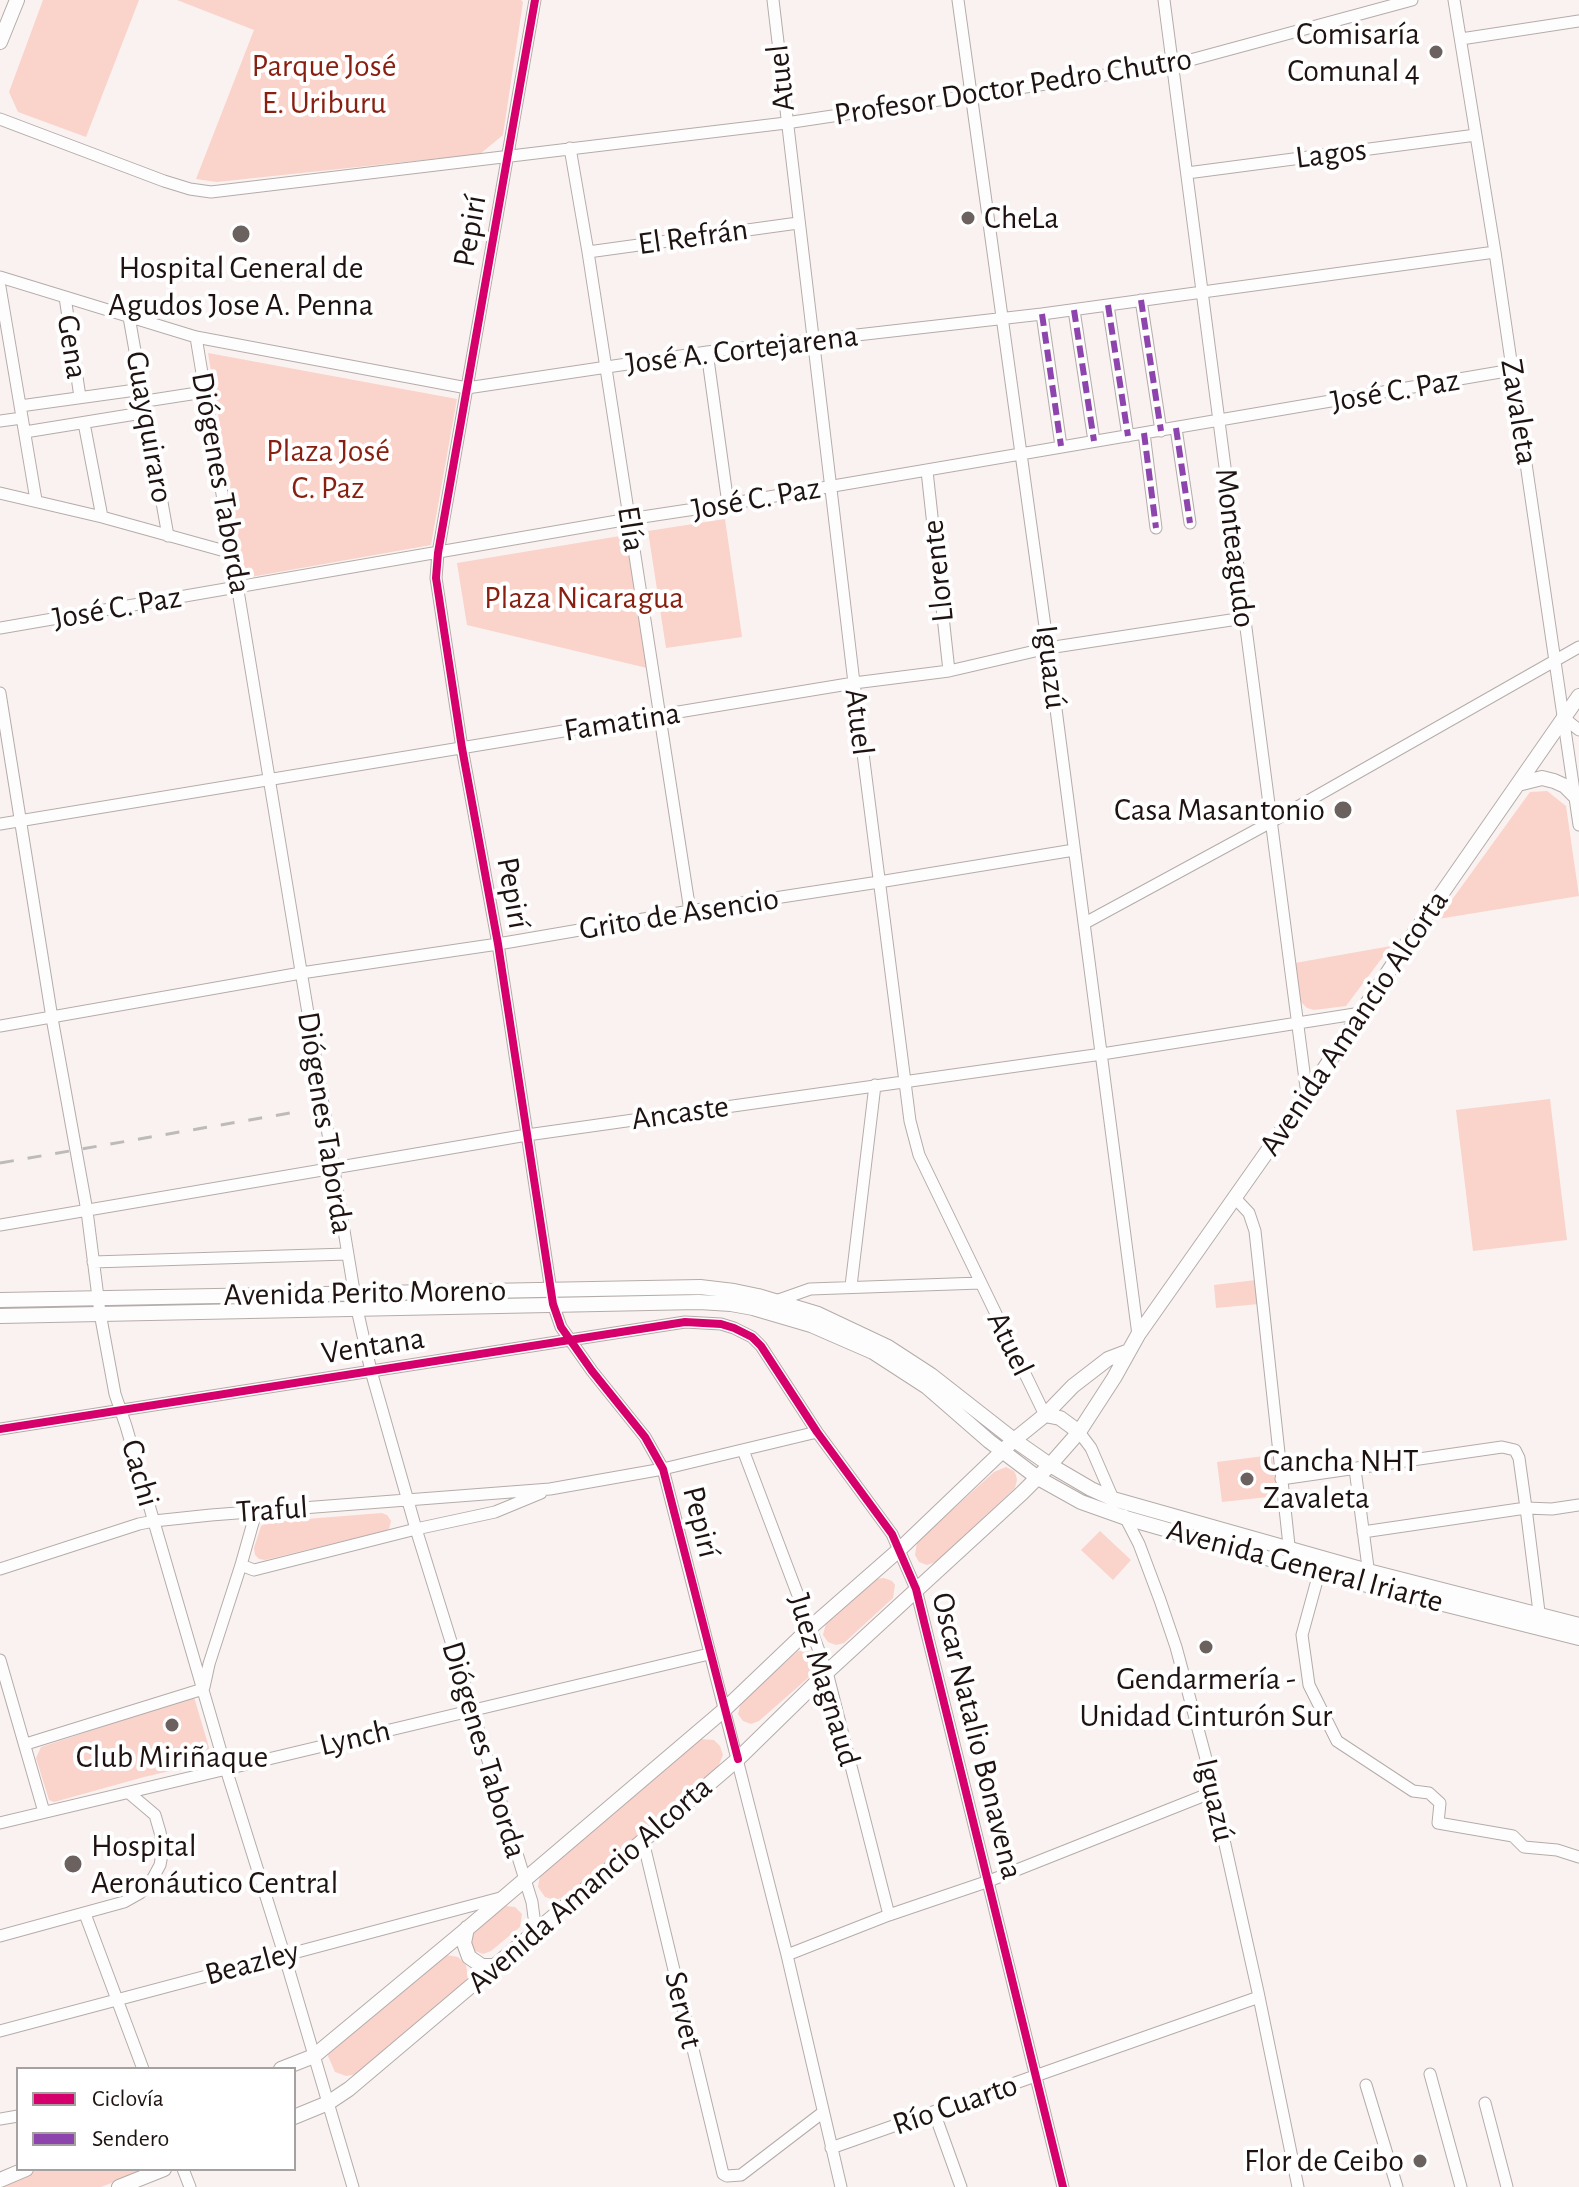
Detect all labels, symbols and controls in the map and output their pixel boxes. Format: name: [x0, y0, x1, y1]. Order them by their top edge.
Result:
place label: Comisaría Comunal 4: [1287, 15, 1420, 90]
street label: Profesor Doctor Pedro Chutro: [831, 40, 1195, 134]
street label: Atuel: [758, 43, 804, 113]
marker: Comisaría Comunal 4: [1427, 43, 1445, 61]
park label: Parque José E. Uriburu: [252, 47, 396, 122]
street label: Lagos: [1293, 131, 1369, 177]
street label: Pepirí: [445, 192, 495, 270]
place label: CheLa: [984, 199, 1059, 237]
marker: CheLa: [959, 209, 977, 227]
street label: El Refrán: [636, 210, 750, 264]
marker: Hospital General de Agudos Jose A. Penna: [230, 223, 252, 245]
place label: Hospital General de Agudos Jose A. Penna: [108, 249, 374, 324]
street label: Gena: [48, 312, 96, 382]
street label: José A. Cortejarena: [624, 317, 860, 383]
street label: Guayquiraro: [117, 348, 181, 506]
street label: Zavaleta: [1492, 356, 1546, 468]
street label: José C. Paz: [1328, 361, 1462, 421]
street label: Diógenes Taborda: [183, 369, 259, 597]
park label: Plaza José C. Paz: [266, 432, 390, 507]
street label: Monteagudo: [1206, 466, 1264, 630]
street label: José C. Paz: [689, 469, 823, 529]
street label: Elía: [608, 503, 654, 555]
street label: Llorente: [914, 518, 962, 624]
street label: José C. Paz: [50, 578, 184, 638]
park label: Plaza Nicaragua: [484, 579, 684, 617]
street label: Iguazú: [1027, 623, 1075, 711]
street label: Atuel: [836, 686, 882, 758]
street label: Famatina: [561, 694, 683, 750]
place label: Casa Masantonio: [1114, 791, 1325, 829]
marker: Casa Masantonio: [1332, 799, 1354, 821]
street label: Pepirí: [488, 854, 538, 932]
street label: Grito de Asencio: [577, 879, 781, 949]
street label: Avenida Amancio Alcorta: [1251, 883, 1457, 1163]
street label: Diógenes Taborda: [288, 1009, 362, 1237]
street label: Ancaste: [629, 1087, 731, 1139]
street label: Avenida Perito Moreno: [223, 1271, 507, 1315]
street label: Atuel: [978, 1305, 1042, 1383]
street label: Ventana: [319, 1319, 427, 1373]
street label: Cachi: [112, 1435, 168, 1511]
place label: Cancha NHT Zavaleta: [1263, 1442, 1419, 1517]
marker: Cancha NHT Zavaleta: [1238, 1470, 1256, 1488]
street label: Pepirí: [674, 1482, 728, 1562]
street label: Traful: [235, 1488, 309, 1532]
street label: Avenida General Iriarte: [1162, 1511, 1448, 1621]
street label: Juez Magnaud: [780, 1589, 868, 1771]
street label: Oscar Natalio Bonavena: [923, 1589, 1031, 1883]
street label: Diógenes Taborda: [433, 1637, 535, 1863]
marker: Gendarmería - Unidad Cinturón Sur: [1197, 1638, 1215, 1656]
place label: Gendarmería - Unidad Cinturón Sur: [1080, 1660, 1332, 1735]
street label: Lynch: [316, 1711, 394, 1765]
marker: Club Miriñaque: [163, 1716, 181, 1734]
place label: Club Miriñaque: [76, 1738, 268, 1776]
street label: Iguazú: [1187, 1755, 1243, 1845]
street label: Avenida Amancio Alcorta: [460, 1768, 720, 2002]
place label: Hospital Aeronáutico Central: [91, 1827, 338, 1902]
marker: Hospital Aeronáutico Central: [62, 1853, 84, 1875]
street label: Beazley: [201, 1932, 303, 1994]
street label: Servet: [656, 1968, 710, 2052]
street label: Río Cuarto: [888, 2066, 1022, 2144]
legend: [16, 2067, 296, 2171]
text: Ciclovía: [92, 2087, 164, 2111]
text: Sendero: [92, 2127, 169, 2151]
place label: Flor de Ceibo: [1244, 2142, 1404, 2180]
marker: Flor de Ceibo: [1411, 2152, 1429, 2170]

